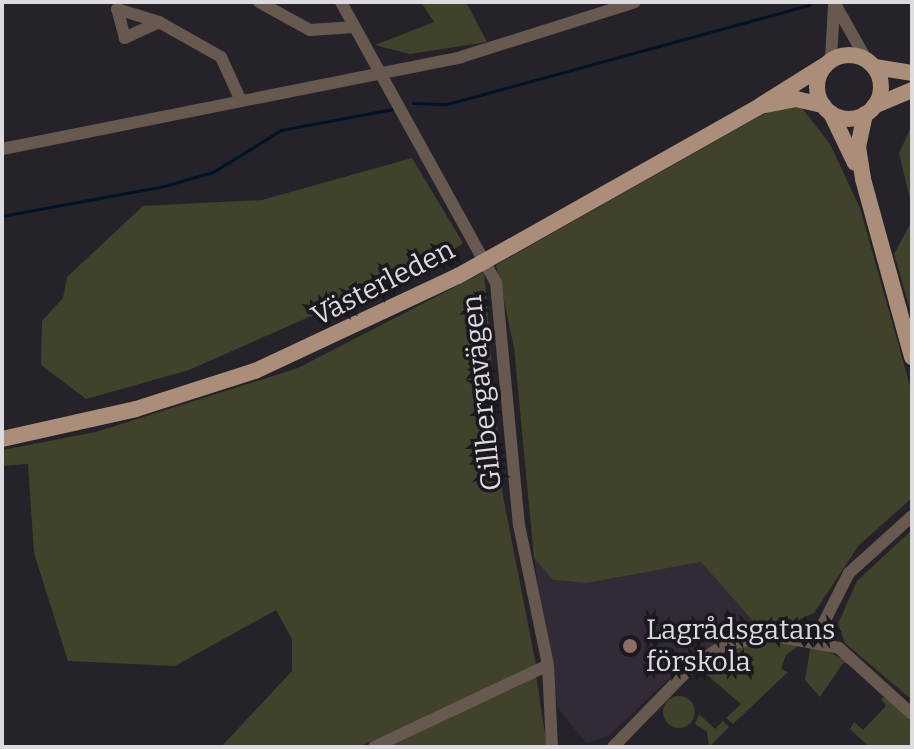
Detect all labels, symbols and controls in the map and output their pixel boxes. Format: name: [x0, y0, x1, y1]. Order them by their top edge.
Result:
street label: Västerleden: [306, 233, 460, 333]
street label: Gillbergavägen: [455, 294, 509, 492]
place label: Lagrådsgatans förskola: [646, 613, 835, 679]
marker: Lagrådsgatans förskola: [621, 637, 639, 655]

